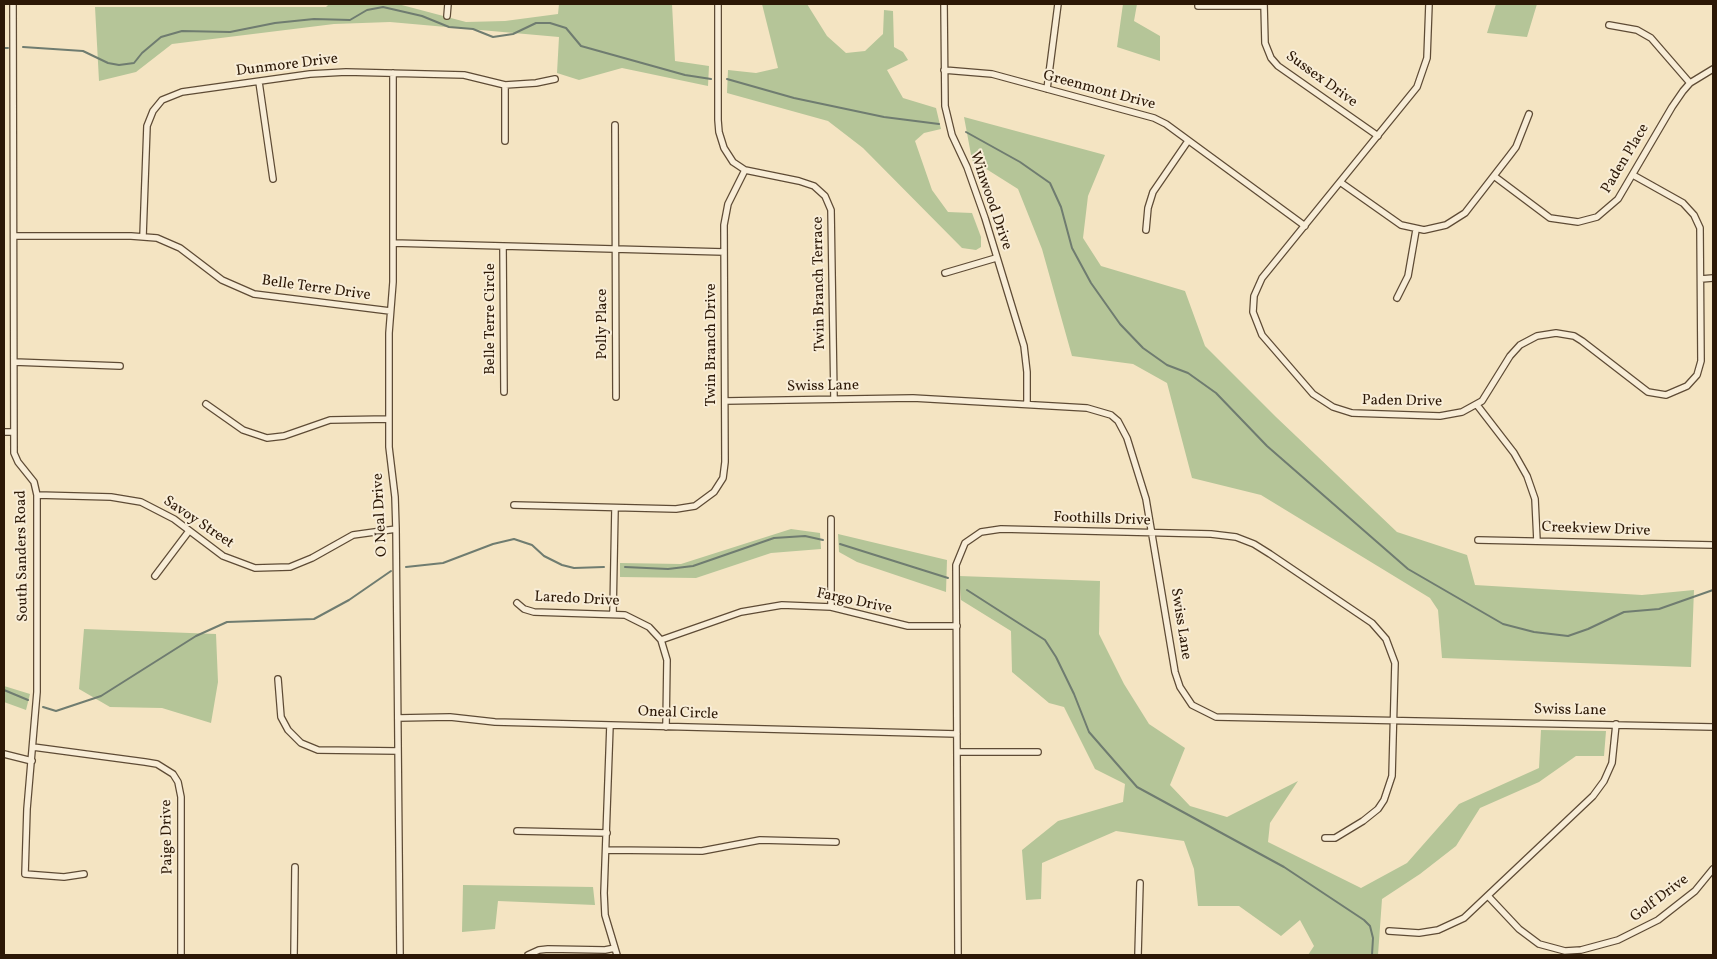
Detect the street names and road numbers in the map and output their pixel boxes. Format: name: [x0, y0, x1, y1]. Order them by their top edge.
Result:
street label: Sussex Drive: [1282, 48, 1360, 112]
street label: Dunmore Drive: [235, 51, 339, 81]
street label: Greenmont Drive: [1041, 67, 1157, 115]
street label: Paden Place: [1598, 121, 1654, 197]
street label: Winwood Drive: [965, 149, 1015, 253]
street label: Twin Branch Terrace: [810, 216, 830, 352]
street label: Belle Terre Circle: [482, 263, 500, 375]
street label: Belle Terre Drive: [260, 272, 372, 306]
street label: Twin Branch Drive: [703, 283, 721, 407]
street label: Polly Place: [594, 289, 612, 359]
street label: Swiss Lane: [787, 377, 859, 397]
street label: Paden Drive: [1362, 392, 1442, 412]
street label: O Neal Drive: [370, 473, 392, 557]
street label: South Sanders Road: [13, 490, 33, 622]
street label: Savoy Street: [159, 493, 237, 553]
street label: Foothills Drive: [1053, 509, 1151, 531]
street label: Creekview Drive: [1541, 519, 1651, 541]
street label: Fargo Drive: [815, 585, 893, 619]
street label: Swiss Lane: [1165, 587, 1195, 661]
street label: Laredo Drive: [534, 589, 620, 611]
street label: Swiss Lane: [1534, 701, 1606, 721]
street label: Oneal Circle: [637, 704, 719, 724]
street label: Paige Drive: [158, 799, 178, 875]
street label: Golf Drive: [1627, 871, 1693, 927]

